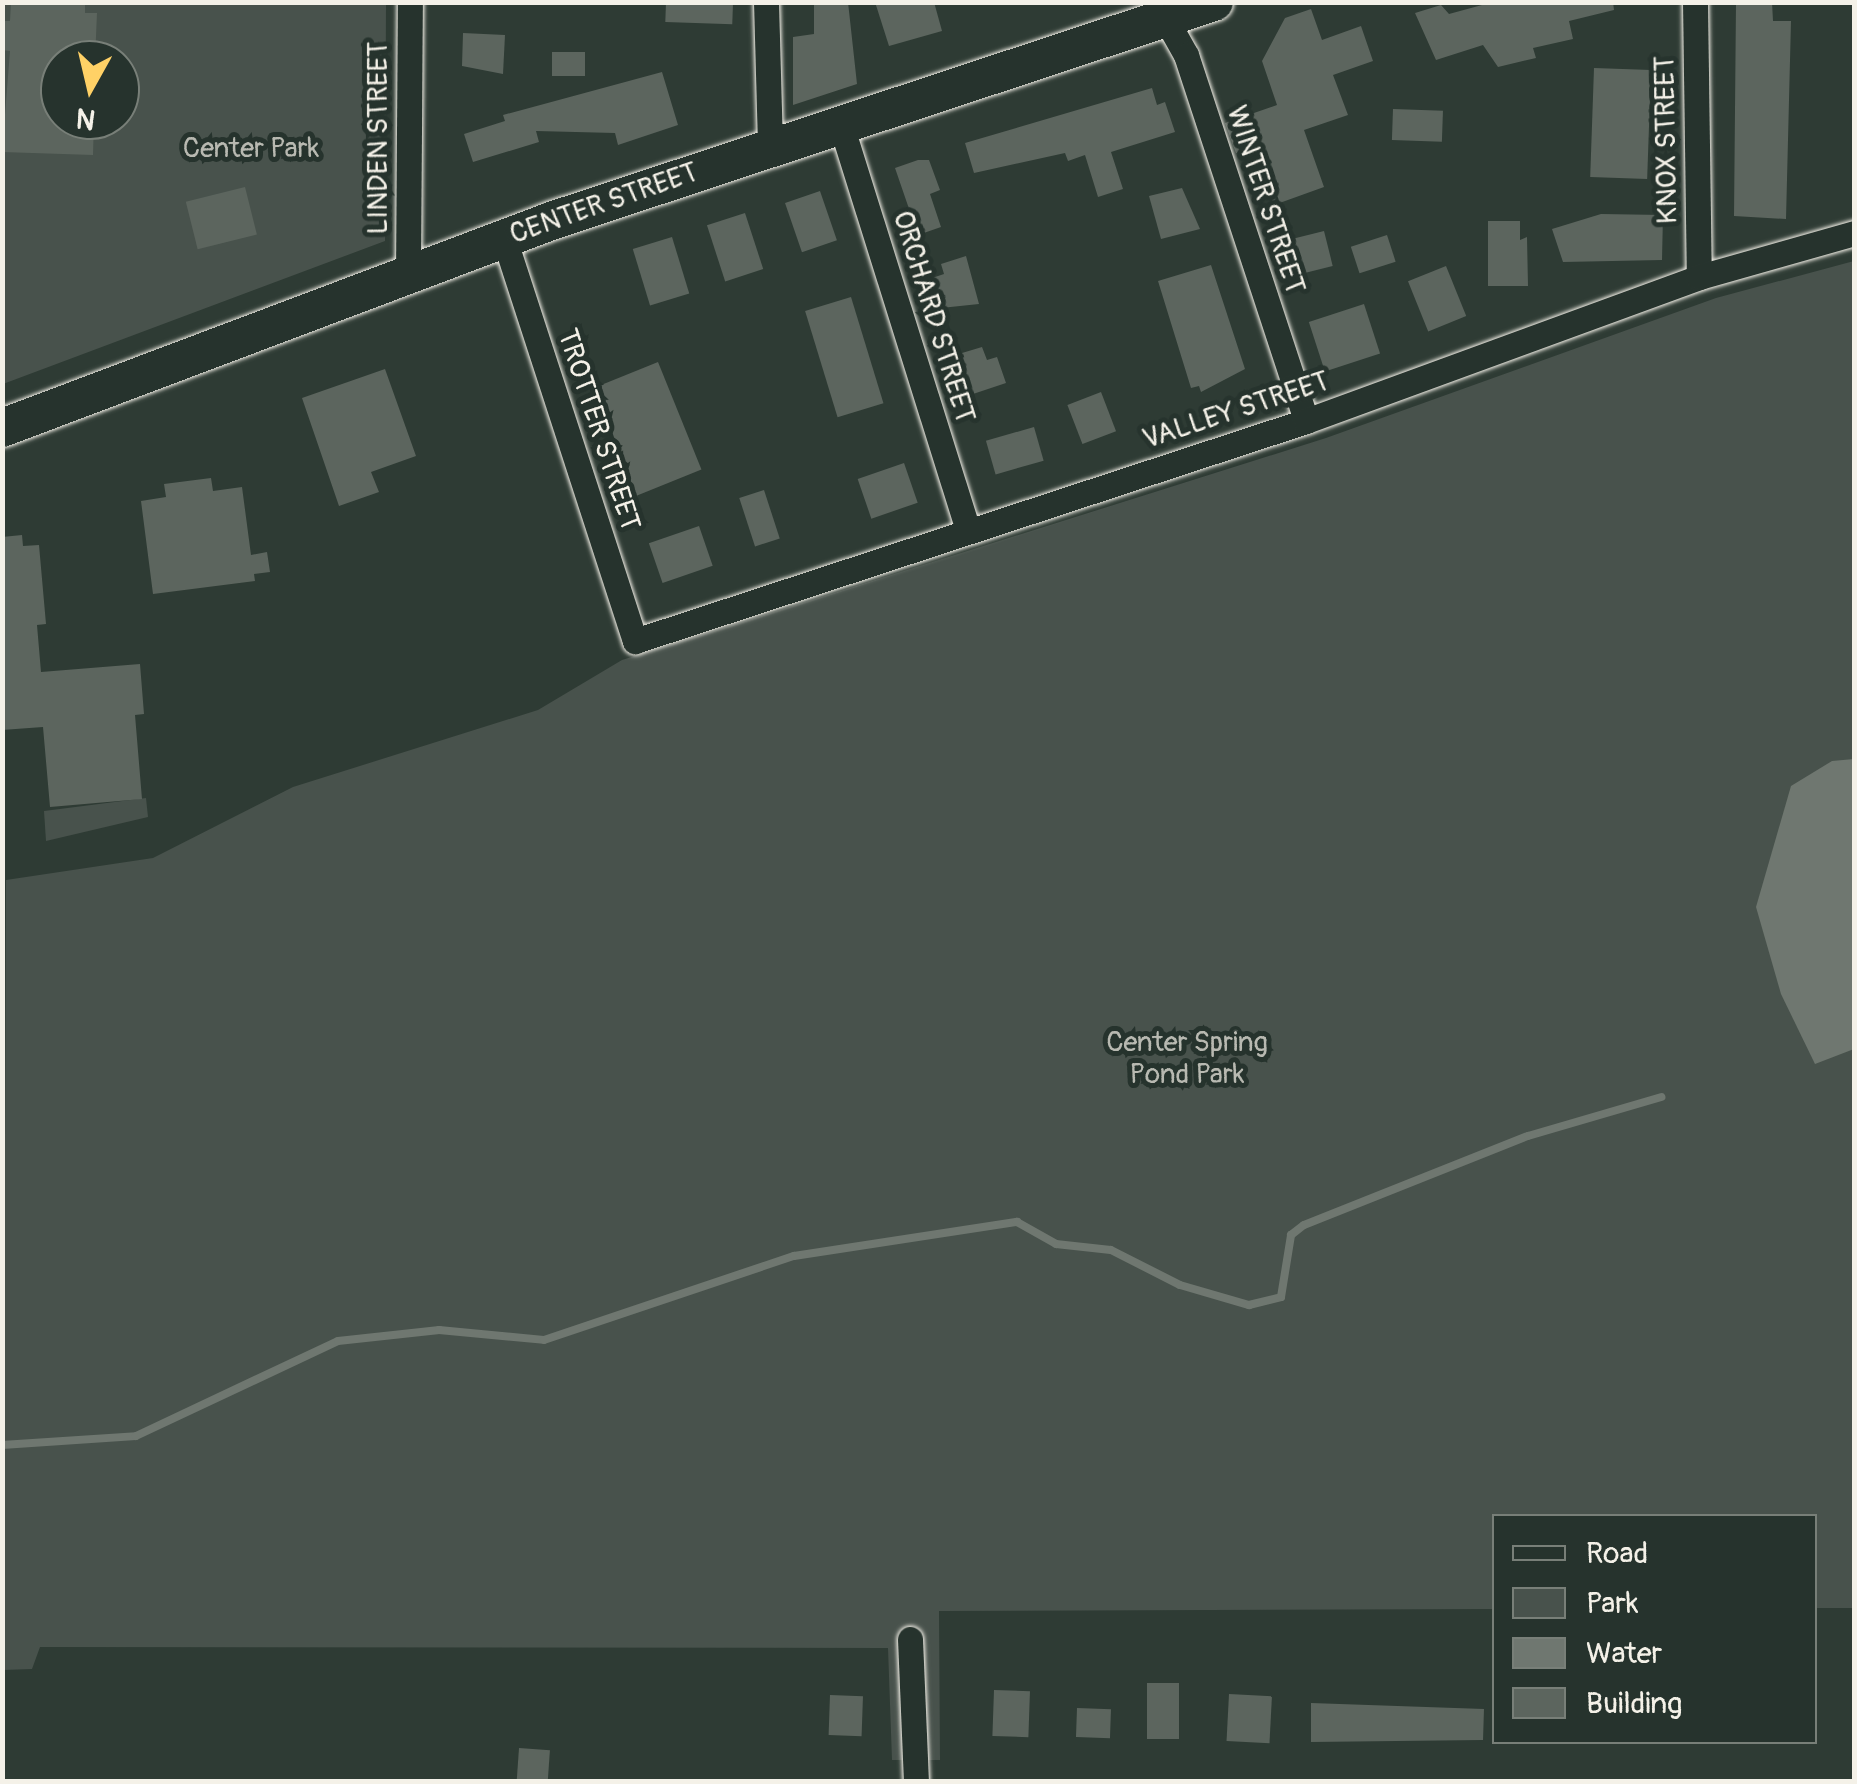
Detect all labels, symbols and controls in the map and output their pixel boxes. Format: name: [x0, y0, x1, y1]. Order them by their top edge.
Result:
north arrow: [40, 40, 140, 140]
street label: LINDEN STREET: [362, 41, 396, 235]
street label: KNOX STREET: [1649, 56, 1685, 224]
text: N: [74, 100, 98, 137]
street label: WINTER STREET: [1219, 102, 1311, 298]
park label: Center Park: [183, 132, 319, 166]
street label: CENTER STREET: [506, 156, 702, 252]
street label: ORCHARD STREET: [885, 207, 981, 427]
street label: TROTTER STREET: [550, 325, 646, 535]
street label: VALLEY STREET: [1139, 365, 1333, 457]
park label: Center Spring Pond Park: [1106, 1026, 1268, 1092]
legend: [1492, 1514, 1817, 1744]
text: Road: [1586, 1535, 1648, 1572]
text: Park: [1586, 1585, 1639, 1622]
text: Water: [1586, 1635, 1662, 1672]
text: Building: [1586, 1685, 1682, 1722]

